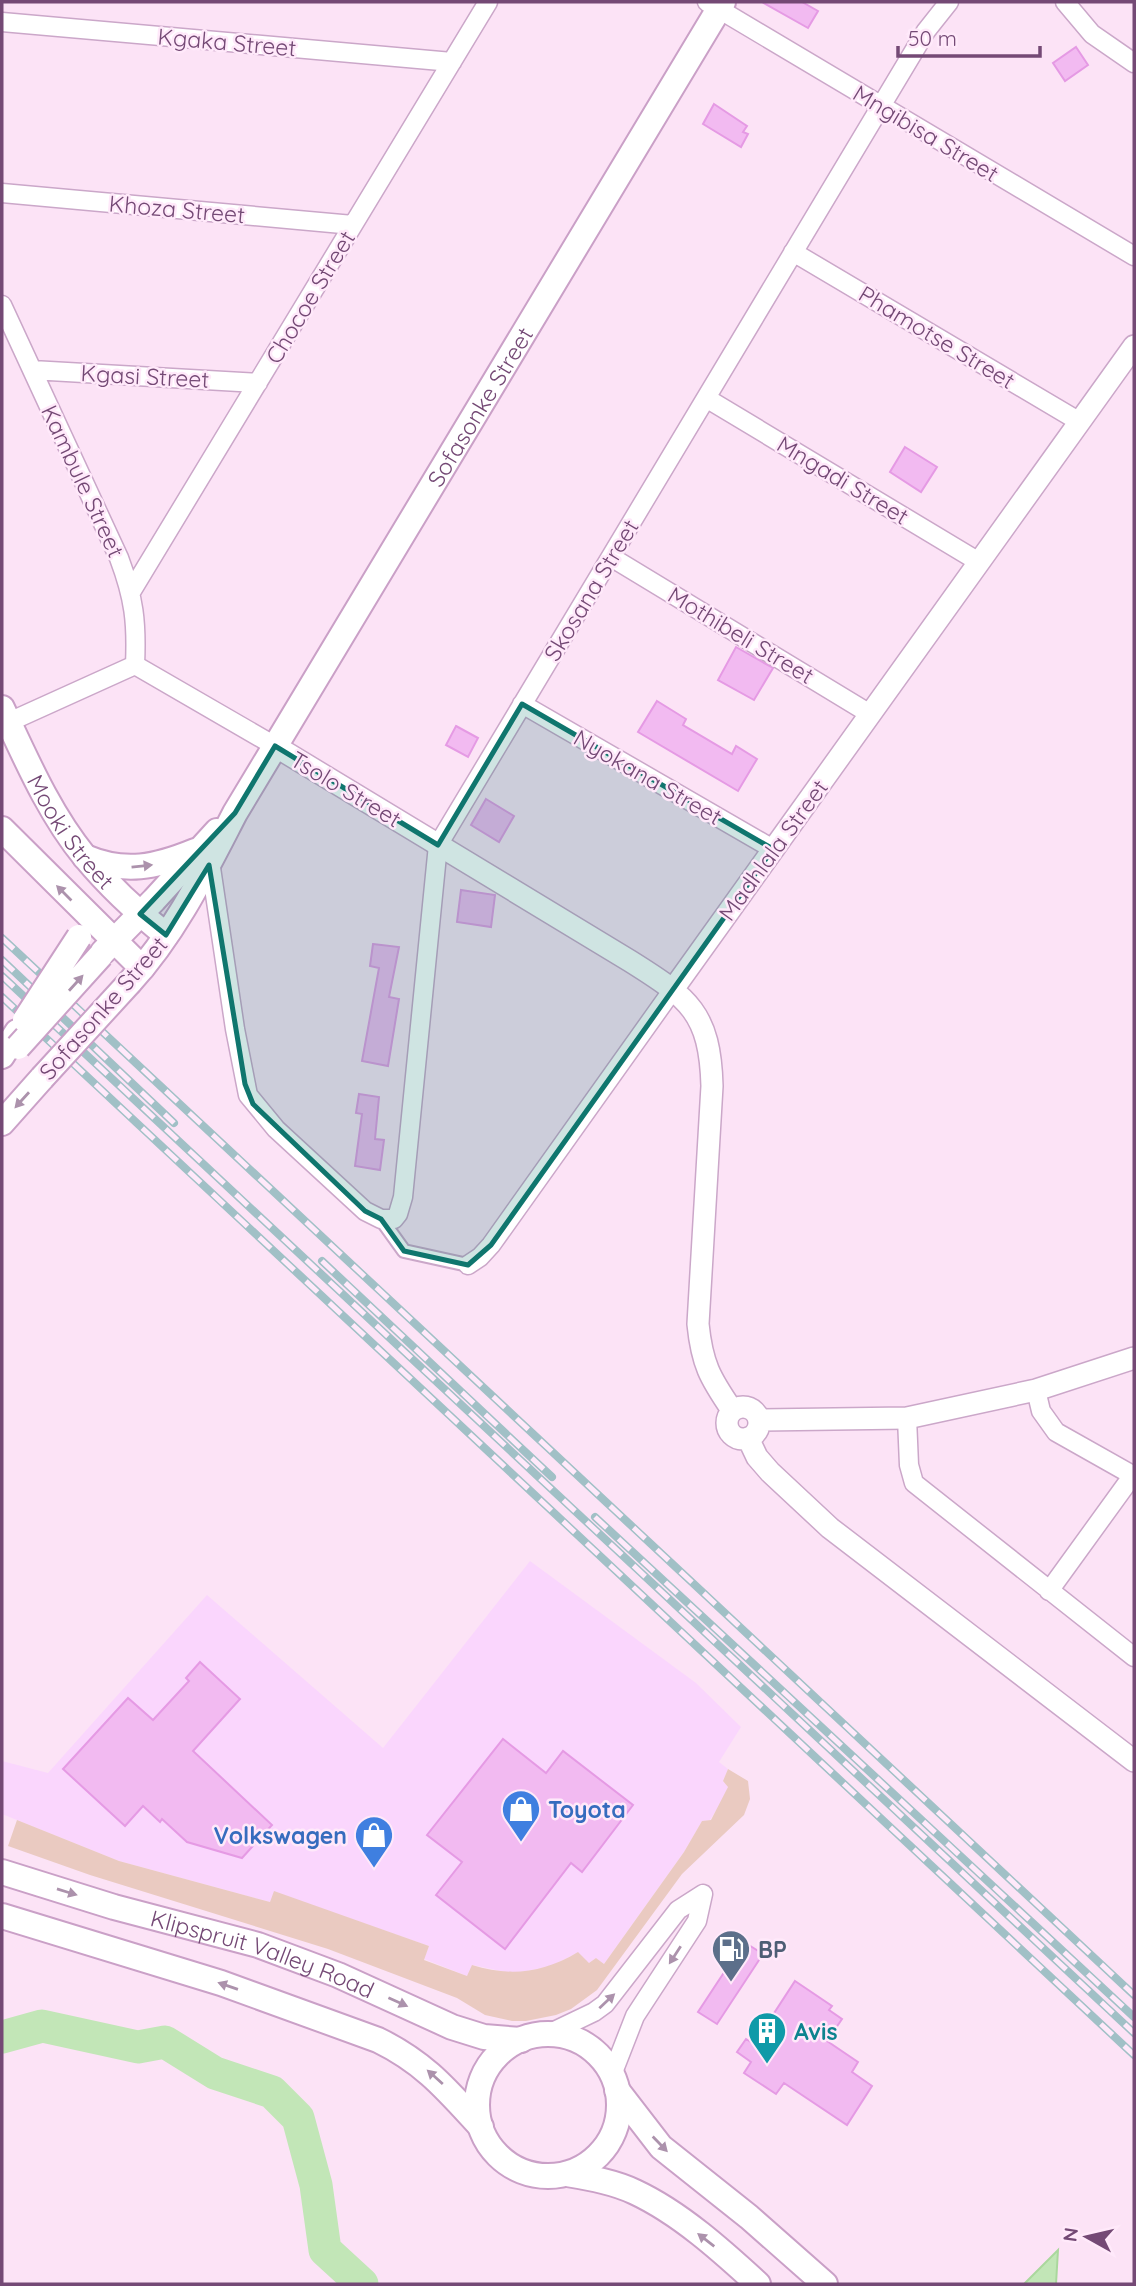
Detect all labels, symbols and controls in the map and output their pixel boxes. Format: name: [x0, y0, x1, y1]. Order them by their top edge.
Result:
scale bar: [898, 14, 1040, 58]
street label: Kgaka Street: [157, 21, 298, 63]
text: 50 m: [908, 25, 957, 51]
street label: Mngibisa Street: [848, 78, 1004, 188]
street label: Khoza Street: [108, 189, 246, 229]
street label: Chocoe Street: [259, 225, 361, 369]
street label: Phamotse Street: [854, 279, 1020, 395]
street label: Sofasonke Street: [420, 321, 539, 492]
street label: Kgasi Street: [80, 358, 210, 394]
street label: Kambule Street: [35, 400, 131, 562]
street label: Mngadi Street: [772, 429, 914, 531]
street label: Skosana Street: [537, 514, 645, 666]
street label: Mothibeli Street: [663, 580, 819, 690]
street label: Nyokana Street: [569, 723, 727, 831]
street label: Tsolo Street: [285, 745, 407, 833]
street label: Mooki Street: [21, 769, 121, 895]
street label: Madhlala Street: [712, 774, 834, 926]
one-way arrow: [131, 860, 153, 871]
one-way arrow: [57, 885, 73, 902]
street label: Sofasonke Street: [33, 930, 173, 1086]
one-way arrow: [68, 974, 83, 991]
one-way arrow: [14, 1091, 30, 1109]
shop icon: Toyota: [500, 1788, 542, 1843]
place label: Toyota: [548, 1795, 626, 1824]
shop icon: Volkswagen: [353, 1814, 395, 1869]
place label: Volkswagen: [214, 1821, 347, 1850]
one-way arrow: [57, 1888, 78, 1898]
street label: Klipspruit Valley Road: [148, 1903, 379, 2004]
fuel station icon: BP: [710, 1928, 752, 1983]
place label: BP: [758, 1935, 787, 1964]
one-way arrow: [668, 1946, 681, 1965]
one-way arrow: [218, 1980, 239, 1991]
one-way arrow: [598, 1993, 616, 2009]
one-way arrow: [388, 1997, 409, 2008]
building icon: Avis: [746, 2010, 788, 2065]
place label: Avis: [794, 2017, 838, 2046]
one-way arrow: [426, 2069, 444, 2085]
one-way arrow: [651, 2135, 668, 2152]
north arrow: [1052, 2202, 1122, 2272]
text: N: [1057, 2226, 1083, 2243]
one-way arrow: [697, 2234, 715, 2248]

